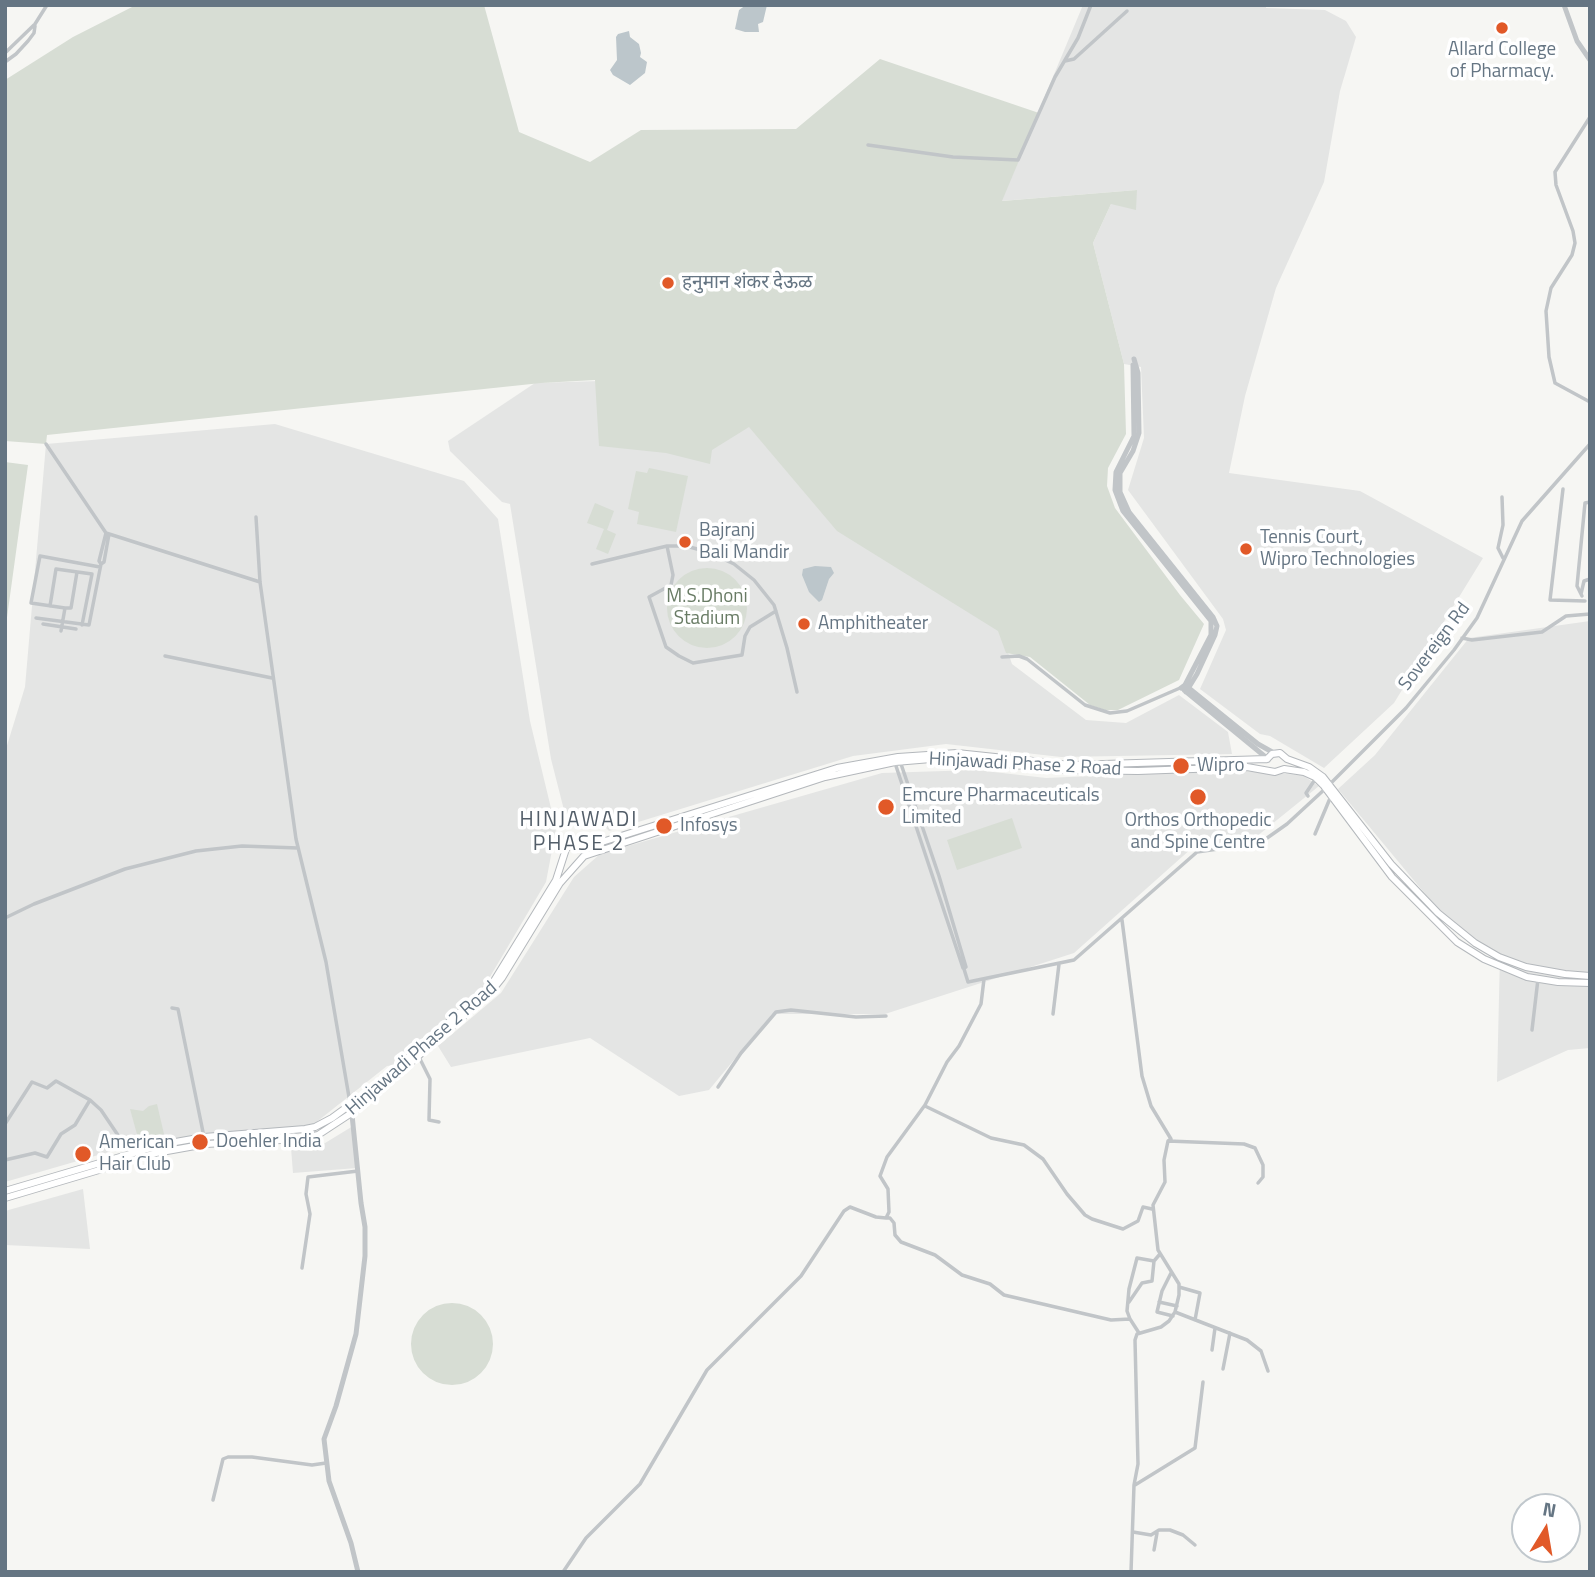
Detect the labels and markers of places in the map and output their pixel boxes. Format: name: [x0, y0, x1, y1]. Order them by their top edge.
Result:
marker: Allard College of Pharmacy.: [1494, 20, 1510, 36]
place label: Allard College of Pharmacy.: [1448, 39, 1556, 83]
place label: हनुमान शंकर देऊळ: [682, 272, 813, 294]
marker: हनुमान शंकर देऊळ: [660, 275, 676, 291]
place label: Bajranj Bali Mandir: [699, 520, 789, 564]
place label: Tennis Court, Wipro Technologies: [1260, 527, 1415, 571]
marker: Bajranj Bali Mandir: [677, 534, 693, 550]
marker: Tennis Court, Wipro Technologies: [1238, 541, 1254, 557]
place label: Amphitheater: [818, 613, 928, 635]
marker: Amphitheater: [796, 616, 812, 632]
place label: Wipro: [1197, 755, 1244, 777]
marker: Wipro: [1171, 756, 1191, 776]
place label: Emcure Pharmaceuticals Limited: [902, 785, 1100, 829]
marker: Orthos Orthopedic and Spine Centre: [1188, 787, 1208, 807]
marker: Emcure Pharmaceuticals Limited: [876, 797, 896, 817]
place label: Orthos Orthopedic and Spine Centre: [1124, 810, 1272, 854]
place label: Infosys: [680, 815, 738, 837]
marker: Infosys: [654, 816, 674, 836]
place label: Doehler India: [216, 1131, 321, 1153]
place label: American Hair Club: [99, 1132, 175, 1176]
marker: Doehler India: [190, 1132, 210, 1152]
marker: American Hair Club: [73, 1144, 93, 1164]

